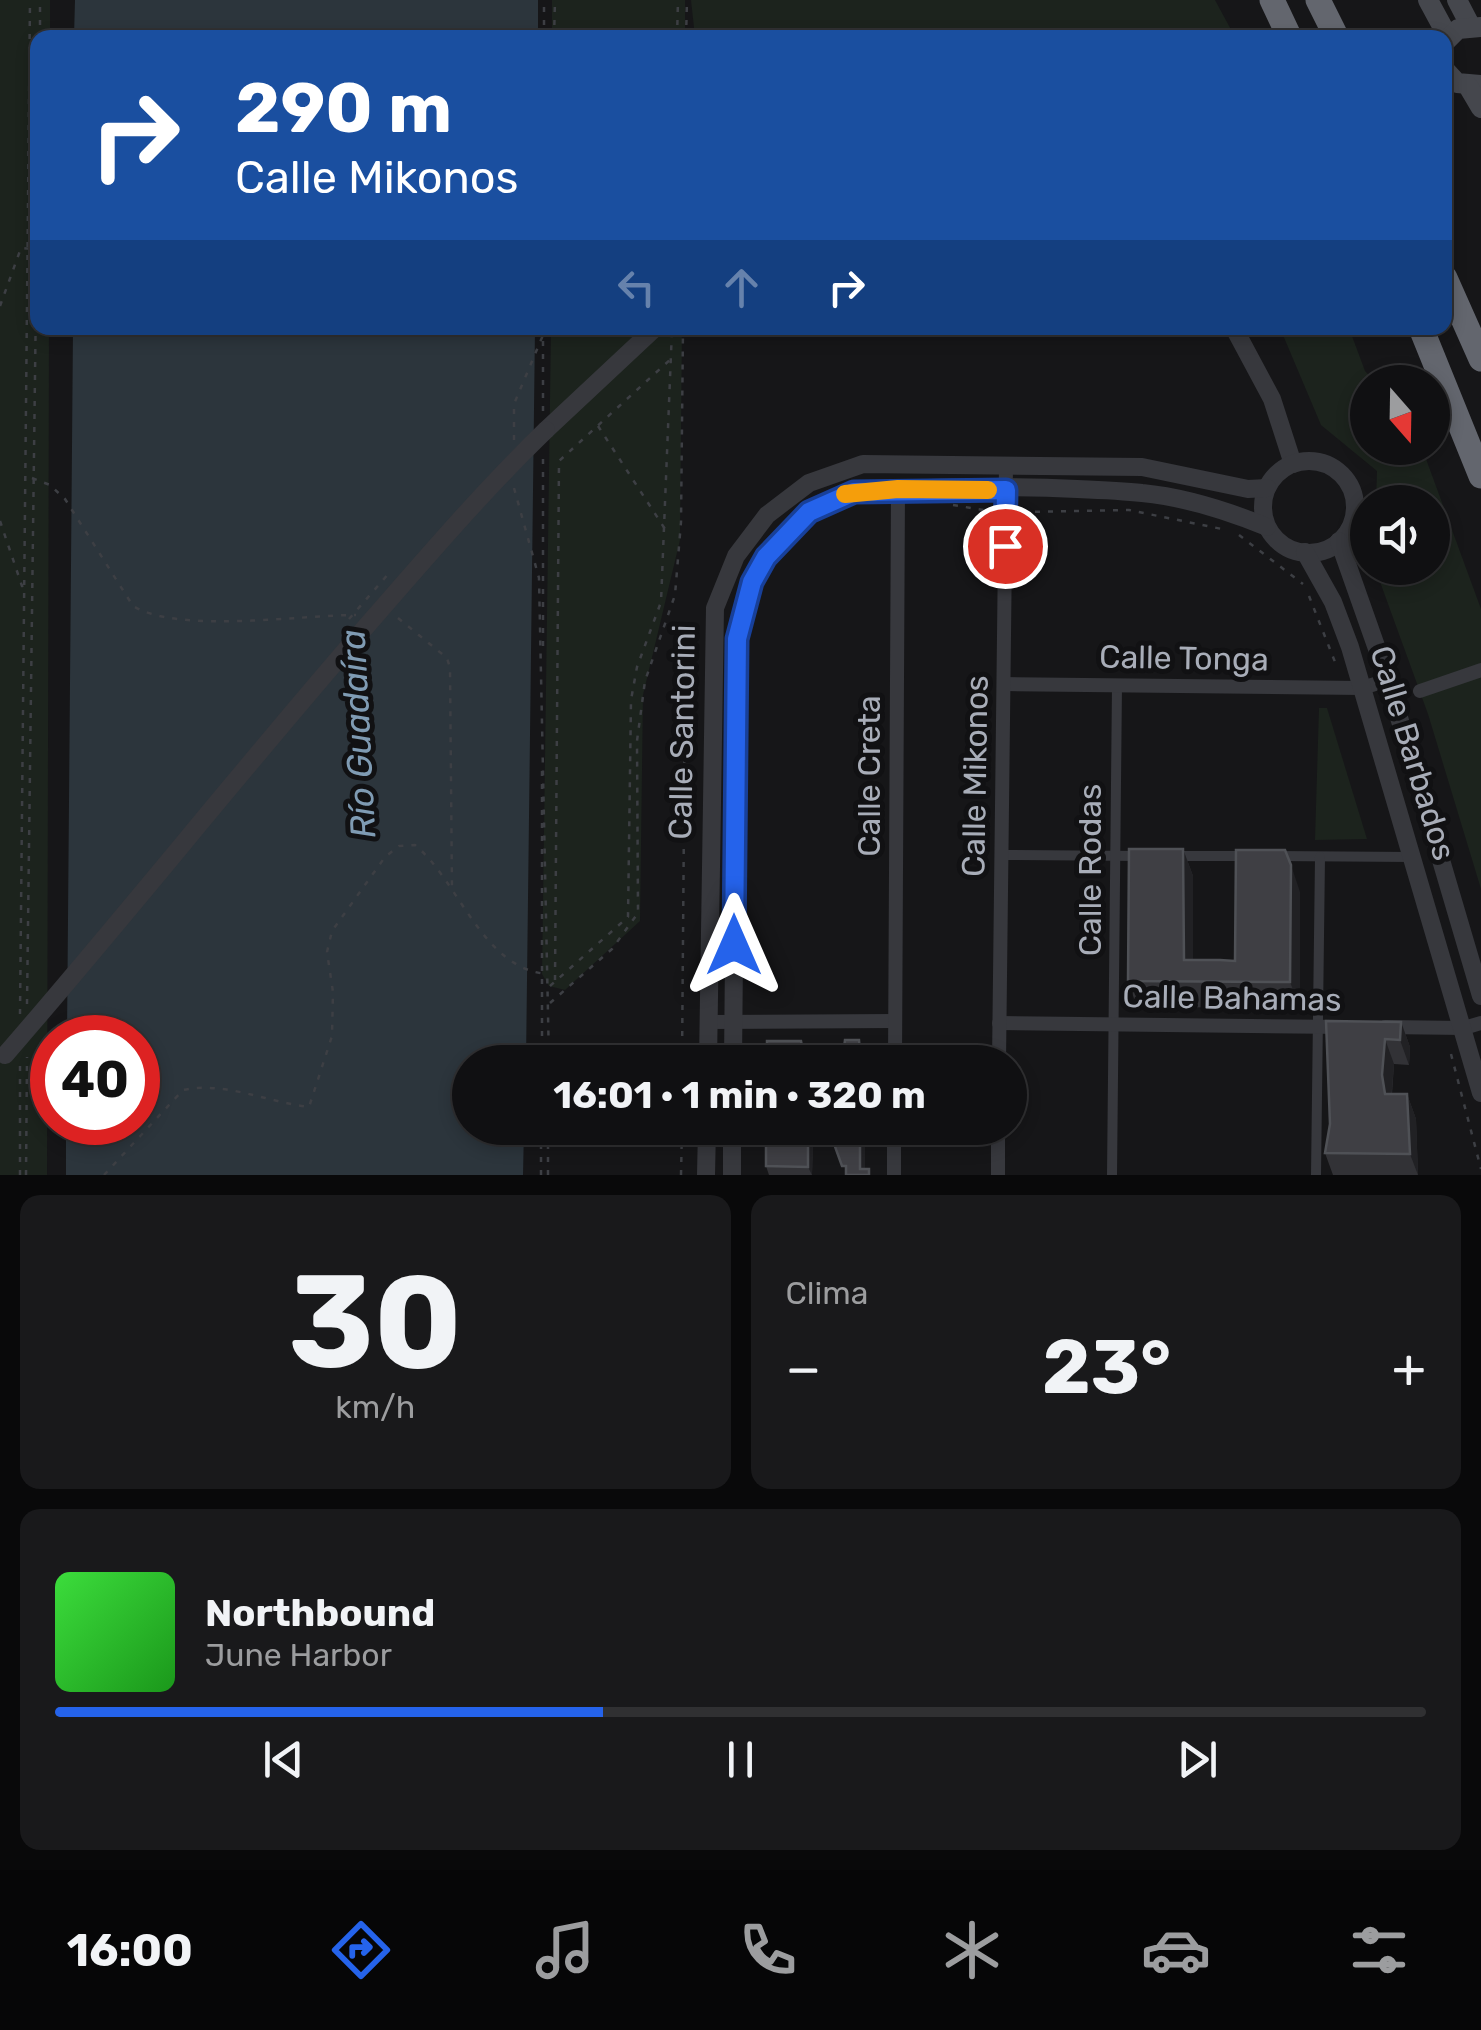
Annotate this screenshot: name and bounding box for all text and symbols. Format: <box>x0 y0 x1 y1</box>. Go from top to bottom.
text: 290 m <box>235 67 452 150</box>
icon: right <box>70 70 200 200</box>
text: Calle Mikonos <box>235 151 519 204</box>
icon: left <box>609 260 664 315</box>
icon: ahead <box>714 260 769 315</box>
icon: right <box>819 260 874 315</box>
north arrow <box>1350 365 1450 465</box>
map controls <box>1350 365 1450 585</box>
button: sound <box>1350 485 1450 585</box>
pin <box>963 504 1048 589</box>
icon: arrive <box>978 519 1033 574</box>
street label: Calle Santorini <box>661 624 703 840</box>
water label: Río Guadaíra <box>332 628 384 840</box>
street label: Calle Tonga <box>1099 638 1269 678</box>
street label: Calle Barbados <box>1362 641 1464 865</box>
street label: Calle Mikonos <box>954 675 996 877</box>
street label: Calle Creta <box>850 695 888 857</box>
street label: Calle Rodas <box>1071 784 1109 956</box>
position arrow <box>682 893 786 997</box>
street label: Calle Bahamas <box>1122 977 1342 1019</box>
speed limit sign: 40 <box>30 1015 160 1145</box>
text: 16:01 · 1 min · 320 m <box>553 1072 926 1118</box>
text: 30 <box>288 1245 462 1400</box>
text: Clima <box>786 1274 868 1312</box>
text: 23° <box>1042 1323 1171 1412</box>
text: − <box>786 1336 821 1401</box>
text: + <box>1392 1336 1426 1401</box>
text: km/h <box>335 1388 415 1426</box>
text: Northbound <box>205 1590 435 1636</box>
text: June Harbor <box>205 1636 392 1674</box>
icon: previous <box>256 1732 311 1787</box>
icon: pause <box>713 1732 768 1787</box>
icon: next <box>1170 1732 1225 1787</box>
icon: directions <box>326 1915 396 1985</box>
icon: music <box>530 1915 600 1985</box>
icon: phone <box>733 1915 803 1985</box>
icon: climate <box>937 1915 1007 1985</box>
icon: car <box>1141 1915 1211 1985</box>
icon: filters <box>1344 1915 1414 1985</box>
text: 16:00 <box>67 1924 193 1977</box>

